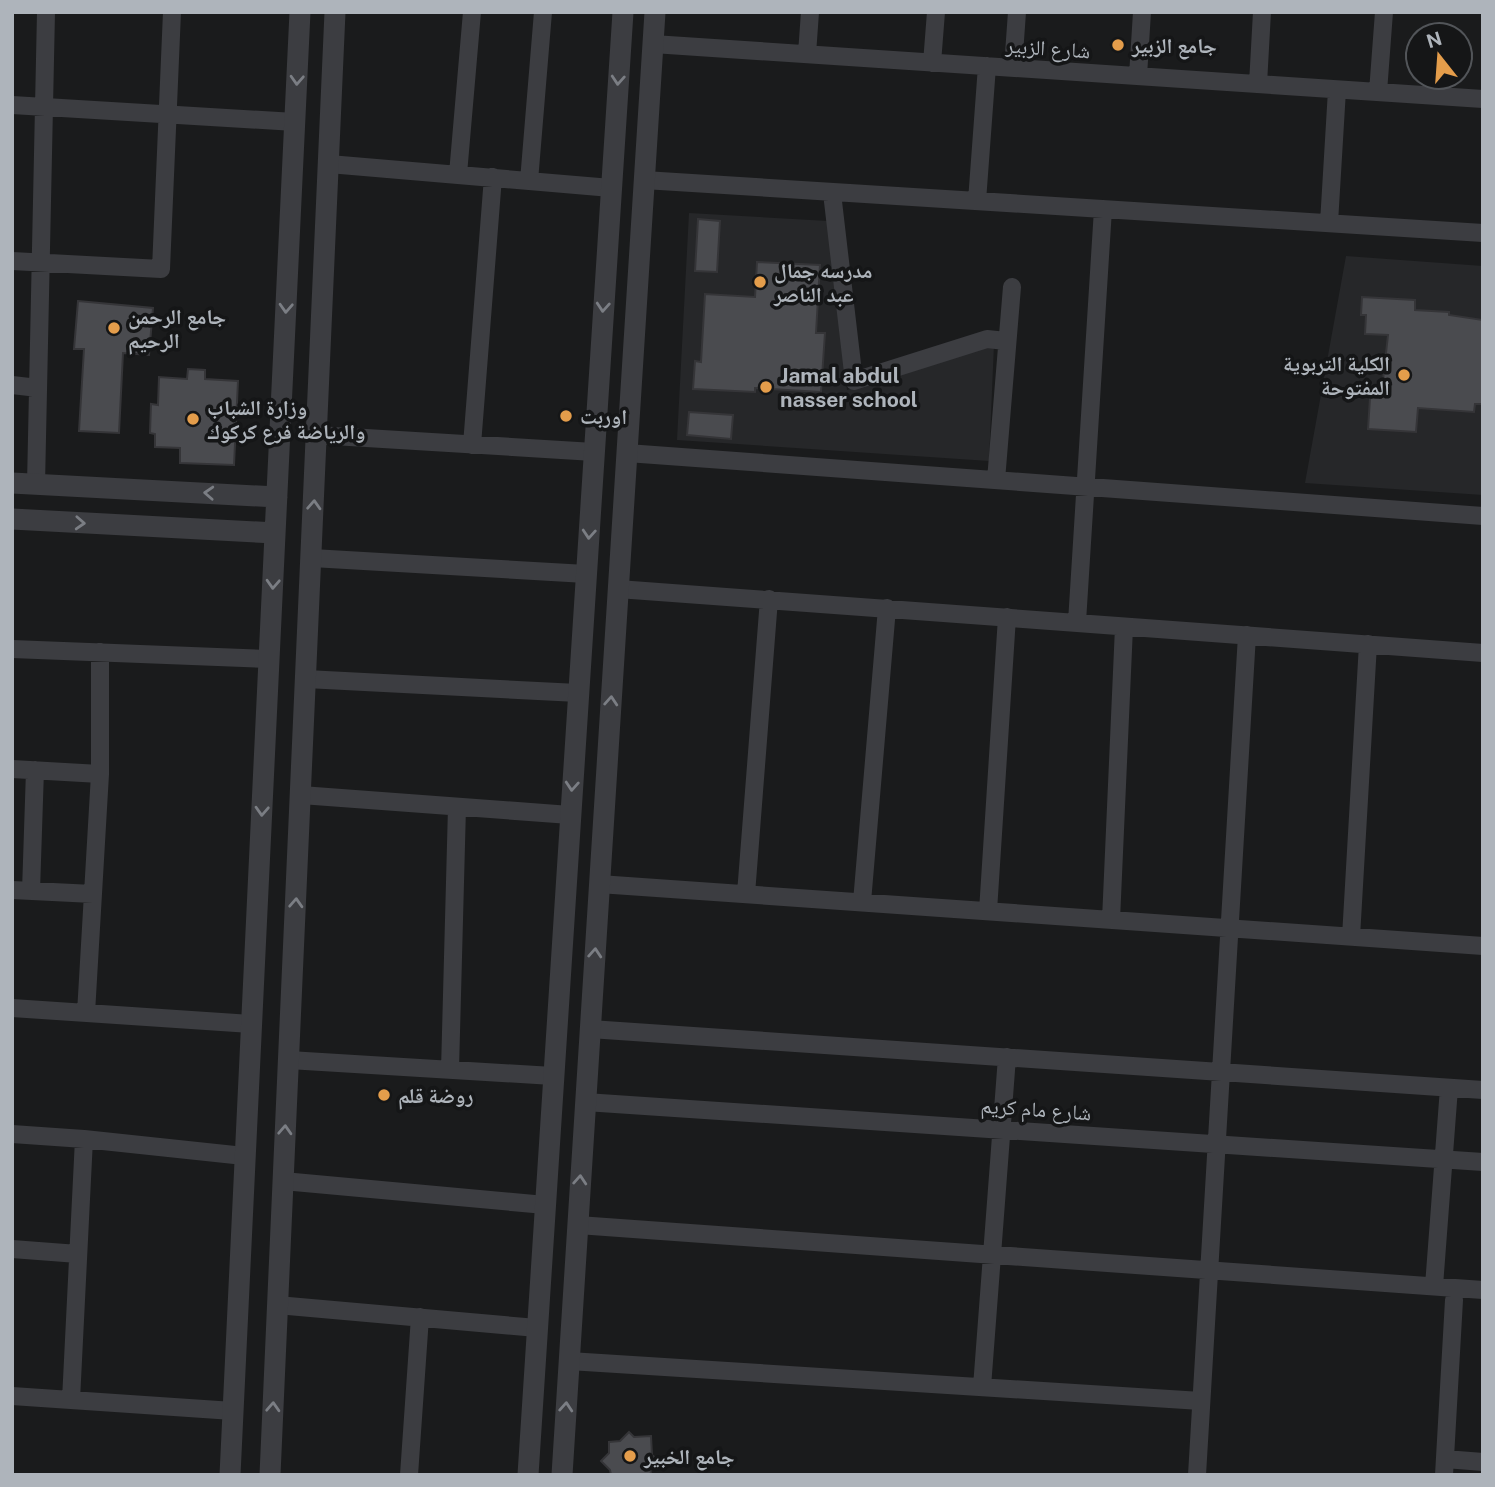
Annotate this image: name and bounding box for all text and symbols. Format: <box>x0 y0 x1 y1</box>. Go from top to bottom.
north arrow <box>1404 21 1474 91</box>
text: N <box>1424 27 1444 52</box>
street label: شارع الزبير <box>1004 33 1091 64</box>
place label: جامع الزبير <box>1131 33 1217 60</box>
marker: جامع الزبير <box>1110 37 1126 53</box>
one-way arrow <box>290 75 305 86</box>
one-way arrow <box>611 75 626 86</box>
place label: مدرسه جمال عبد الناصر <box>773 258 872 307</box>
marker: مدرسه جمال عبد الناصر <box>752 274 768 290</box>
one-way arrow <box>279 302 294 313</box>
one-way arrow <box>596 302 611 313</box>
place label: جامع الرحمن الرحيم <box>128 304 226 355</box>
marker: جامع الرحمن الرحيم <box>106 320 122 336</box>
place label: الكلية التربوية المفتوحة <box>1283 351 1390 400</box>
place label: Jamal abdul nasser school <box>780 363 918 412</box>
marker: الكلية التربوية المفتوحة <box>1396 367 1412 383</box>
marker: Jamal abdul nasser school <box>758 379 774 395</box>
place label: وزارة الشباب والرياضة فرع كركوك <box>207 395 366 445</box>
place label: اوربت <box>580 404 627 429</box>
marker: اوربت <box>558 408 574 424</box>
marker: وزارة الشباب والرياضة فرع كركوك <box>185 411 201 427</box>
one-way arrow <box>203 486 214 501</box>
one-way arrow <box>306 499 321 510</box>
one-way arrow <box>75 515 86 530</box>
one-way arrow <box>581 529 596 540</box>
one-way arrow <box>265 579 280 590</box>
one-way arrow <box>603 695 618 706</box>
one-way arrow <box>565 781 580 792</box>
one-way arrow <box>254 806 269 817</box>
one-way arrow <box>288 897 303 908</box>
one-way arrow <box>587 947 602 958</box>
place label: روضة قلم <box>398 1083 473 1110</box>
marker: روضة قلم <box>376 1087 392 1103</box>
street label: شارع مام كريم <box>980 1093 1092 1127</box>
one-way arrow <box>278 1125 293 1136</box>
one-way arrow <box>573 1174 588 1185</box>
one-way arrow <box>265 1401 280 1412</box>
one-way arrow <box>558 1401 573 1412</box>
place label: جامع الخبير <box>643 1444 735 1471</box>
marker: جامع الخبير <box>622 1448 638 1464</box>

